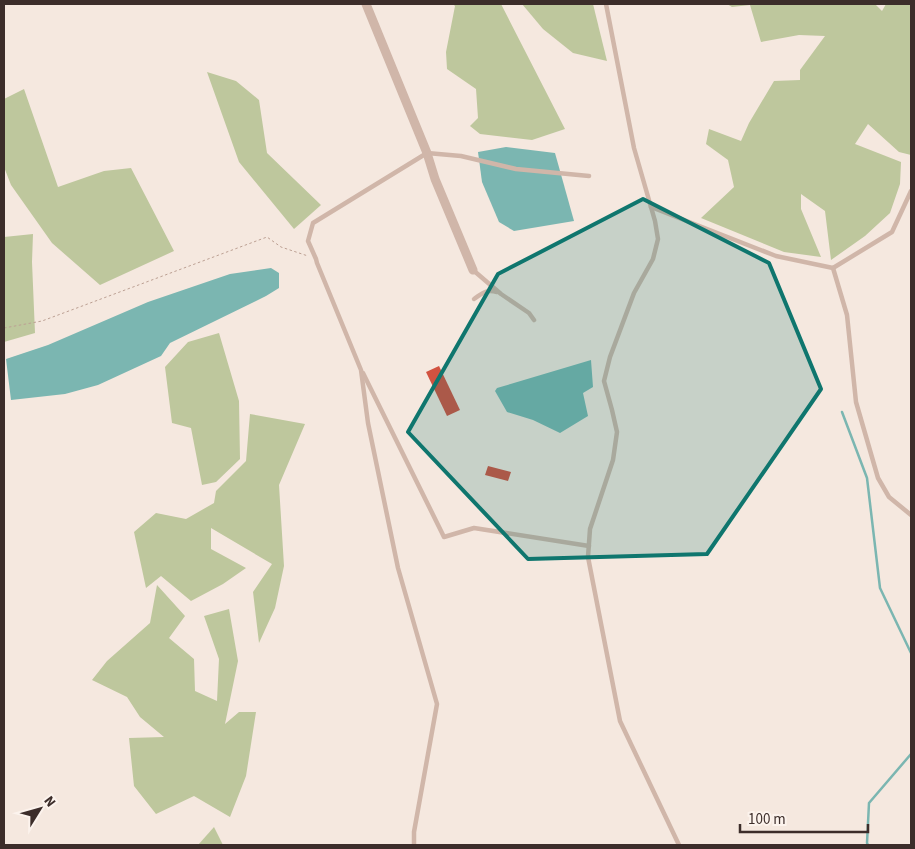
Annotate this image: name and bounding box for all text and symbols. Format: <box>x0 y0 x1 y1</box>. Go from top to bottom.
north arrow <box>15 784 65 834</box>
text: N <box>39 792 60 812</box>
scale bar <box>740 802 868 834</box>
text: 100 m <box>748 809 786 830</box>

